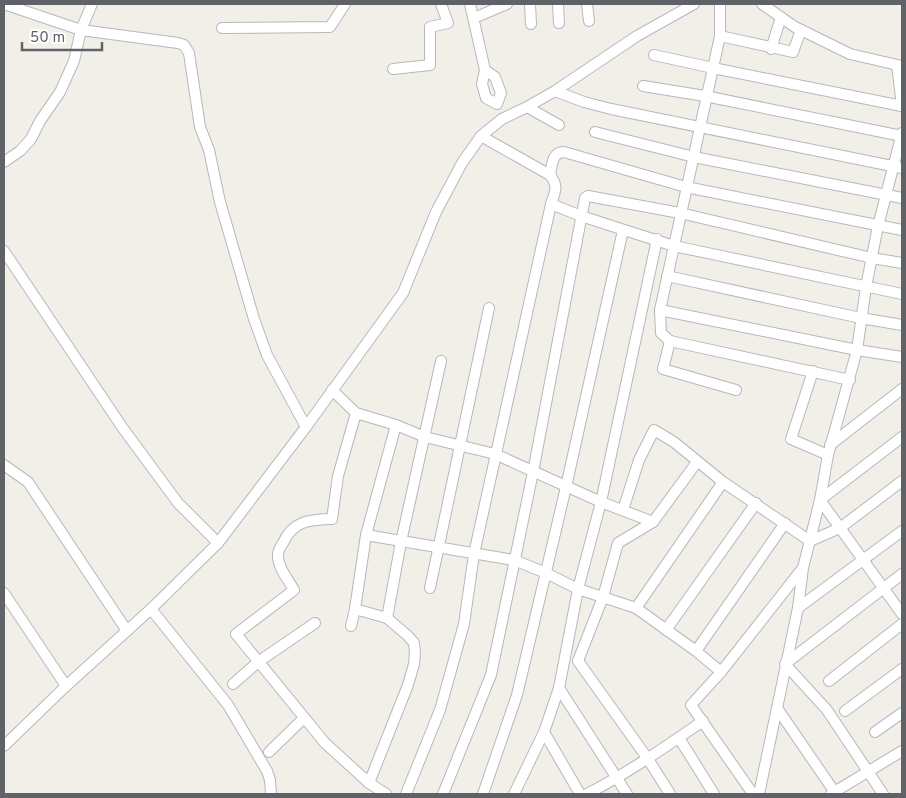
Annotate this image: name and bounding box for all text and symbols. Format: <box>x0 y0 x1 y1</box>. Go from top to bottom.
scale bar <box>22 20 102 52</box>
text: 50 m <box>30 29 65 48</box>

